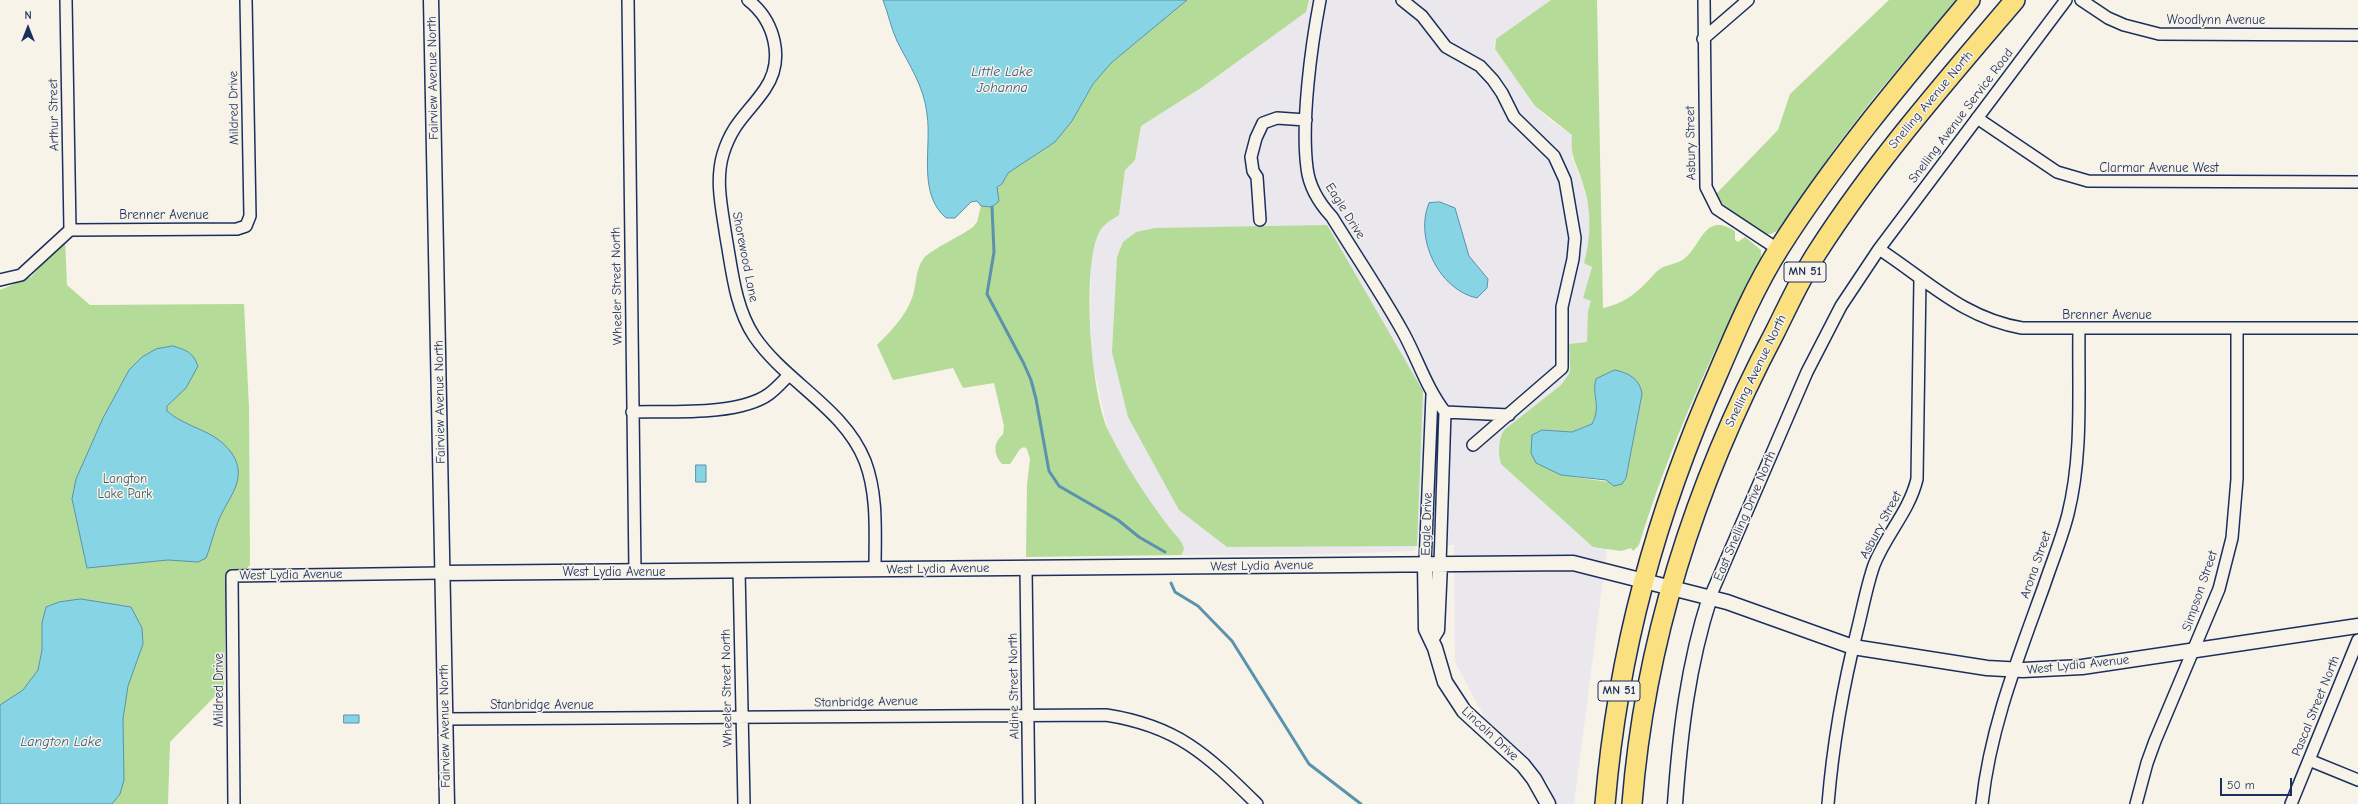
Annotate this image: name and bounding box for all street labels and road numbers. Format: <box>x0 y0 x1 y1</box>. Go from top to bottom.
street label: Woodlynn Avenue <box>2167 12 2265 28</box>
street label: Fairview Avenue North <box>424 16 442 140</box>
street label: Snelling Avenue Service Road <box>1905 46 2017 186</box>
street label: Snelling Avenue North <box>1885 48 1977 152</box>
street label: Mildred Drive <box>226 71 242 145</box>
street label: Arthur Street <box>46 79 62 151</box>
street label: Asbury Street <box>1683 106 1699 180</box>
street label: Clarmar Avenue West <box>2099 160 2219 176</box>
street label: Eagle Drive <box>1322 180 1368 242</box>
street label: Brenner Avenue <box>119 207 209 223</box>
street label: Shorewood Lane <box>729 211 761 303</box>
street label: Wheeler Street North <box>608 227 626 345</box>
road number: MN 51 <box>1784 262 1826 282</box>
street label: Brenner Avenue <box>2062 307 2152 323</box>
street label: Snelling Avenue North <box>1722 312 1790 430</box>
street label: Fairview Avenue North <box>431 340 449 464</box>
street label: East Snelling Drive North <box>1711 449 1779 583</box>
street label: Asbury Street <box>1857 488 1905 562</box>
street label: Eagle Drive <box>1418 492 1436 556</box>
street label: Arona Street <box>2017 529 2055 601</box>
street label: Simpson Street <box>2179 549 2221 633</box>
street label: West Lydia Avenue <box>1210 557 1314 575</box>
street label: West Lydia Avenue <box>886 560 990 578</box>
street label: West Lydia Avenue <box>563 564 665 580</box>
street label: West Lydia Avenue <box>239 566 343 584</box>
street label: Wheeler Street North <box>718 629 736 747</box>
street label: Aldine Street North <box>1005 633 1023 739</box>
street label: West Lydia Avenue <box>2026 652 2130 678</box>
street label: Mildred Drive <box>211 653 227 727</box>
street label: Pascal Street North <box>2289 653 2343 759</box>
street label: Fairview Avenue North <box>436 664 454 788</box>
road number: MN 51 <box>1598 681 1640 701</box>
street label: Stanbridge Avenue <box>814 693 918 711</box>
street label: Stanbridge Avenue <box>490 697 594 713</box>
street label: Lincoln Drive <box>1458 704 1522 764</box>

